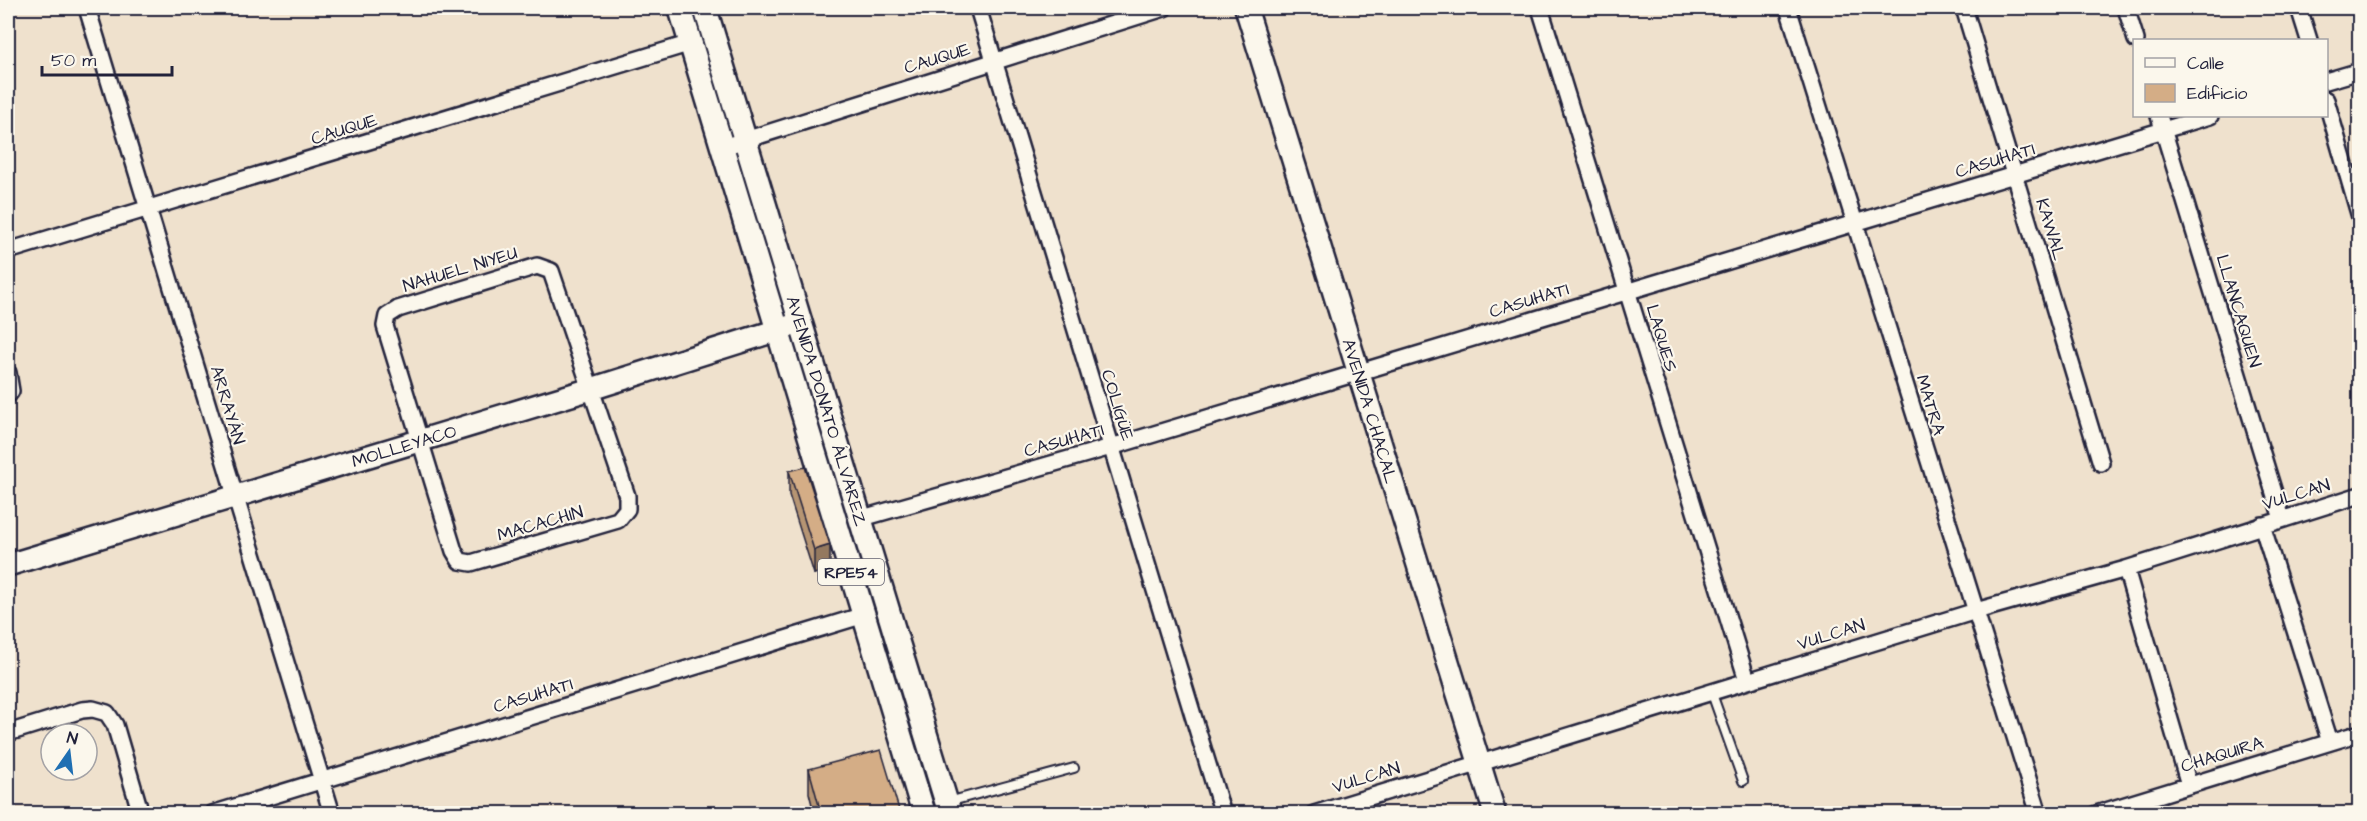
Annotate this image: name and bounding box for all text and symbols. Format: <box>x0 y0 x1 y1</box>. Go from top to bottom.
street label: CAUQUE <box>901 36 974 80</box>
scale bar <box>42 39 172 77</box>
legend <box>2133 39 2328 117</box>
text: 50 m <box>51 48 96 73</box>
text: Calle <box>2187 51 2225 76</box>
text: Edificio <box>2187 81 2247 106</box>
street label: CAUQUE <box>308 107 381 151</box>
street label: CASUHATI <box>1952 136 2038 184</box>
street label: KAWAL <box>2029 195 2072 264</box>
street label: NAHUEL NIYEU <box>400 240 520 299</box>
street label: LLANCAQUEN <box>2209 252 2268 371</box>
street label: CASUHATI <box>1486 276 1572 324</box>
street label: AVENIDA DONATO ÁLVAREZ <box>780 293 873 529</box>
street label: LAQUES <box>1639 301 1684 375</box>
street label: AVENIDA CHACAL <box>1336 336 1404 487</box>
street label: ARRAYÁN <box>204 363 251 448</box>
street label: COLIGÜE <box>1095 366 1140 444</box>
street label: MATRA <box>1910 372 1952 439</box>
street label: CASUHATI <box>1021 417 1107 464</box>
street label: MOLLEYACO <box>349 419 460 474</box>
street label: VULCAN <box>2259 472 2333 517</box>
street label: MACACHIN <box>494 499 586 548</box>
road number: RPE54 <box>818 559 884 585</box>
street label: VULCAN <box>1794 612 1868 657</box>
street label: CASUHATI <box>490 671 576 719</box>
north arrow <box>39 722 99 782</box>
text: N <box>65 727 80 750</box>
street label: CHAQUIRA <box>2178 730 2267 779</box>
street label: VULCAN <box>1329 755 1403 800</box>

